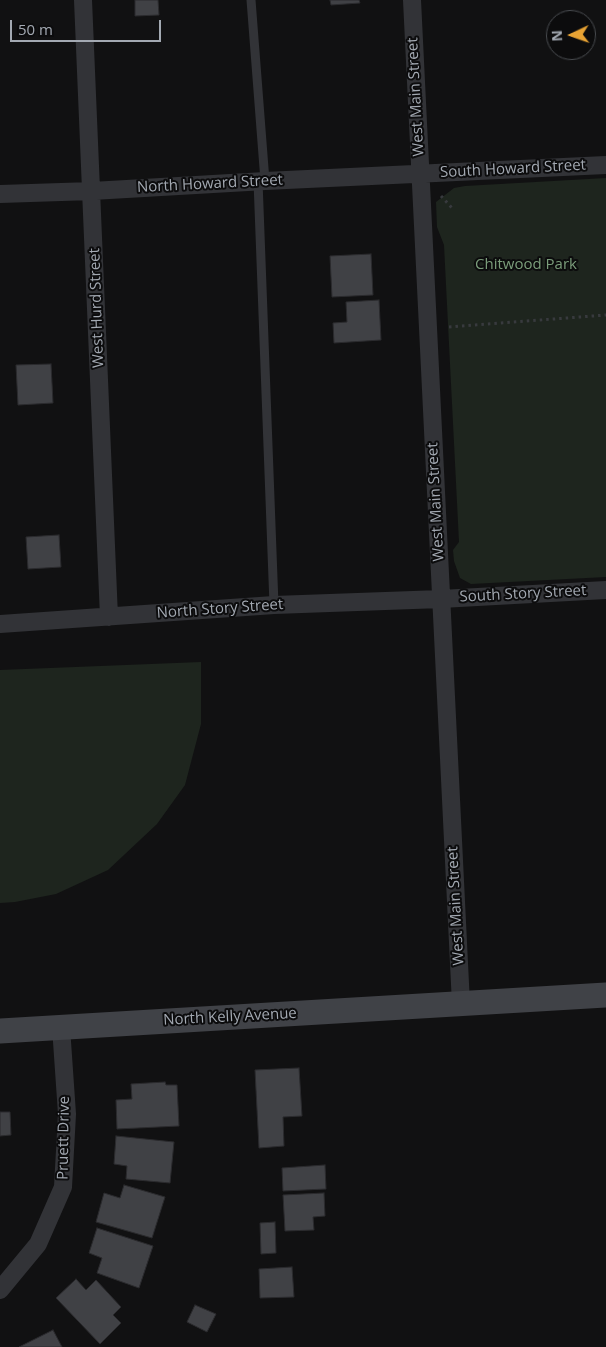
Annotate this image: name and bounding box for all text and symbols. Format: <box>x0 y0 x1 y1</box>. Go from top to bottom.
scale bar <box>12 10 164 42</box>
north arrow <box>546 10 596 60</box>
text: 50 m <box>18 19 53 39</box>
text: N <box>547 30 566 42</box>
street label: West Main Street <box>404 37 428 157</box>
street label: South Howard Street <box>440 156 586 182</box>
street label: North Howard Street <box>137 171 283 197</box>
street label: West Hurd Street <box>86 248 108 368</box>
park label: Chitwood Park <box>475 256 577 274</box>
street label: West Main Street <box>424 442 448 562</box>
street label: South Story Street <box>459 582 587 606</box>
street label: North Story Street <box>156 596 284 622</box>
street label: West Main Street <box>444 846 468 966</box>
street label: North Kelly Avenue <box>163 1005 297 1029</box>
street label: Pruett Drive <box>54 1096 74 1180</box>

